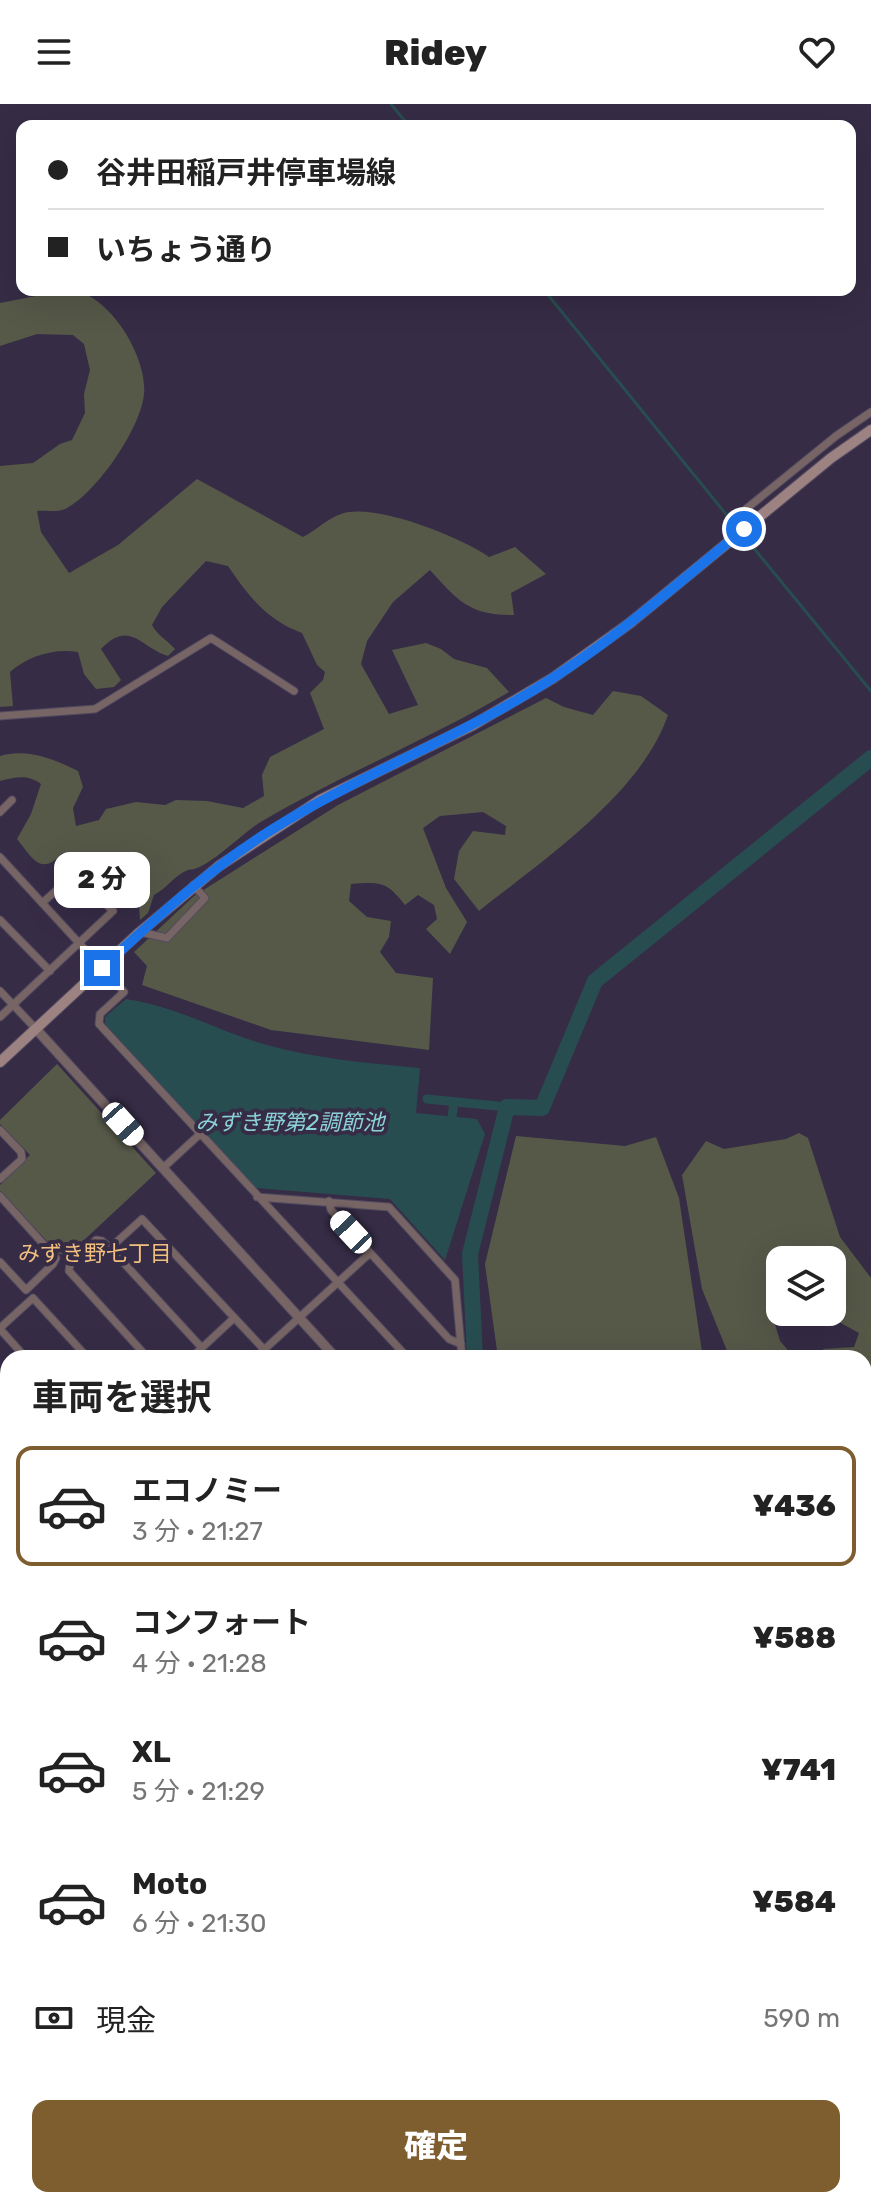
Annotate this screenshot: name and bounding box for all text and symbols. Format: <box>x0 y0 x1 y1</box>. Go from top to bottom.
icon: menu <box>32 30 76 74</box>
icon: heart <box>795 30 839 74</box>
text: Ridey <box>384 31 487 74</box>
text: 谷井田稲戸井停車場線 <box>96 155 396 191</box>
text: いちょう通り <box>96 232 276 268</box>
route start <box>726 511 762 547</box>
callout: 2 分 <box>54 852 150 908</box>
text: 2 分 <box>78 864 126 895</box>
route end <box>84 950 120 986</box>
car <box>98 1098 148 1150</box>
water label: みずき野第2調節池 <box>196 1109 386 1136</box>
car <box>326 1206 376 1258</box>
district label: みずき野七丁目 <box>18 1240 172 1267</box>
map controls <box>766 1246 846 1326</box>
button: layers <box>766 1246 846 1326</box>
text: 車両を選択 <box>32 1376 212 1419</box>
icon: car <box>36 1470 108 1542</box>
text: エコノミー <box>132 1473 282 1509</box>
text: ¥436 <box>753 1488 836 1524</box>
text: 3 分 · 21:27 <box>132 1516 263 1547</box>
icon: car <box>36 1602 108 1674</box>
text: コンフォート <box>132 1605 311 1641</box>
text: ¥588 <box>753 1620 836 1656</box>
text: 4 分 · 21:28 <box>132 1648 267 1679</box>
icon: car <box>36 1734 108 1806</box>
text: XL <box>132 1734 171 1770</box>
text: ¥741 <box>761 1752 836 1788</box>
text: 5 分 · 21:29 <box>132 1776 265 1807</box>
icon: car <box>36 1866 108 1938</box>
text: Moto <box>132 1866 207 1902</box>
text: ¥584 <box>752 1884 836 1920</box>
text: 6 分 · 21:30 <box>132 1908 267 1939</box>
icon: cash <box>32 1996 76 2040</box>
text: 現金 <box>96 2003 156 2039</box>
text: 590 m <box>763 2003 840 2034</box>
button: 確定 <box>32 2100 840 2192</box>

